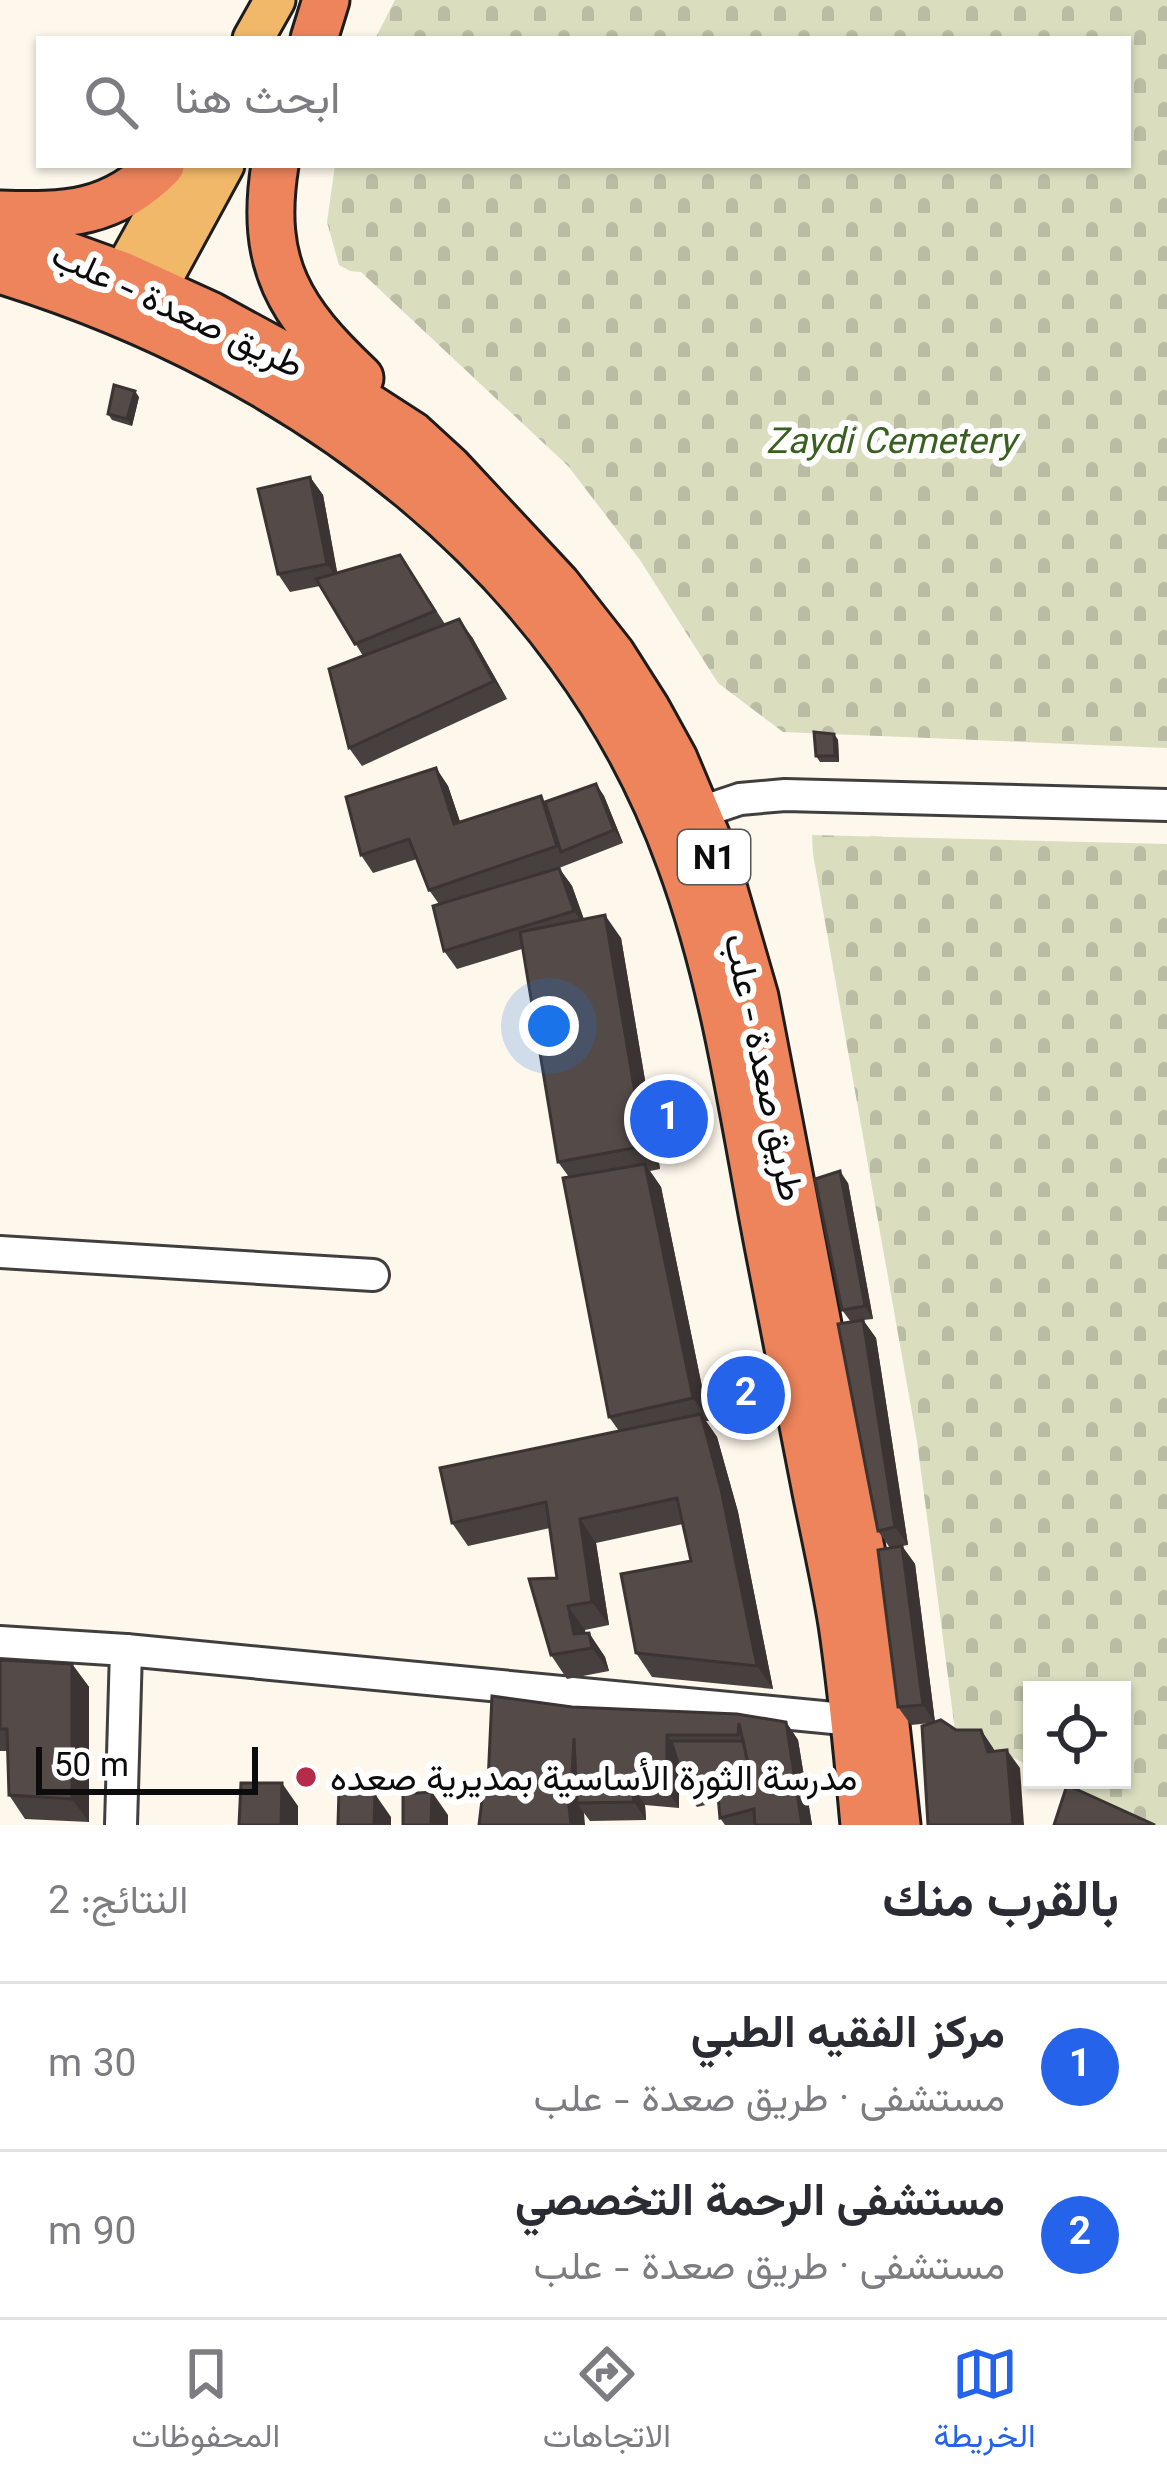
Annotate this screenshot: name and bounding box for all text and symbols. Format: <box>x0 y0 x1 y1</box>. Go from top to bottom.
search box <box>36 36 1131 168</box>
text: ابحث هنا <box>174 67 341 137</box>
icon: search <box>78 69 144 135</box>
street label: طريق صعدة - علب <box>41 230 312 396</box>
park label: Zaydi Cemetery <box>766 416 1021 472</box>
road number: N1 <box>678 830 750 884</box>
street label: طريق صعدة - علب <box>705 929 817 1207</box>
your location <box>519 996 579 1056</box>
pin: 1 <box>630 1074 708 1164</box>
pin: 2 <box>707 1350 785 1440</box>
map controls <box>1023 1681 1131 1789</box>
button: locate <box>1023 1681 1131 1789</box>
scale bar <box>36 1741 258 1794</box>
text: 50 m <box>54 1742 129 1794</box>
place label: مدرسة الثورة الأساسية بمديرية صعده <box>330 1753 857 1809</box>
marker: مدرسة الثورة الأساسية بمديرية صعده <box>293 1764 319 1790</box>
text: بالقرب منك <box>882 1864 1119 1943</box>
text: النتائج: 2 <box>48 1873 188 1934</box>
text: مركز الفقيه الطبي <box>691 2001 1005 2071</box>
text: 30 m <box>48 2036 137 2097</box>
text: 1 <box>1069 2036 1091 2097</box>
text: مستشفى · طريق صعدة - علب <box>533 2071 1005 2132</box>
text: مستشفى الرحمة التخصصي <box>515 2169 1005 2239</box>
text: 90 m <box>48 2204 137 2265</box>
text: 2 <box>1069 2204 1091 2265</box>
text: مستشفى · طريق صعدة - علب <box>533 2239 1005 2300</box>
tab: المحفوظات <box>131 2341 280 2465</box>
tab: الاتجاهات <box>543 2341 671 2465</box>
tab: الخريطة <box>934 2341 1036 2465</box>

